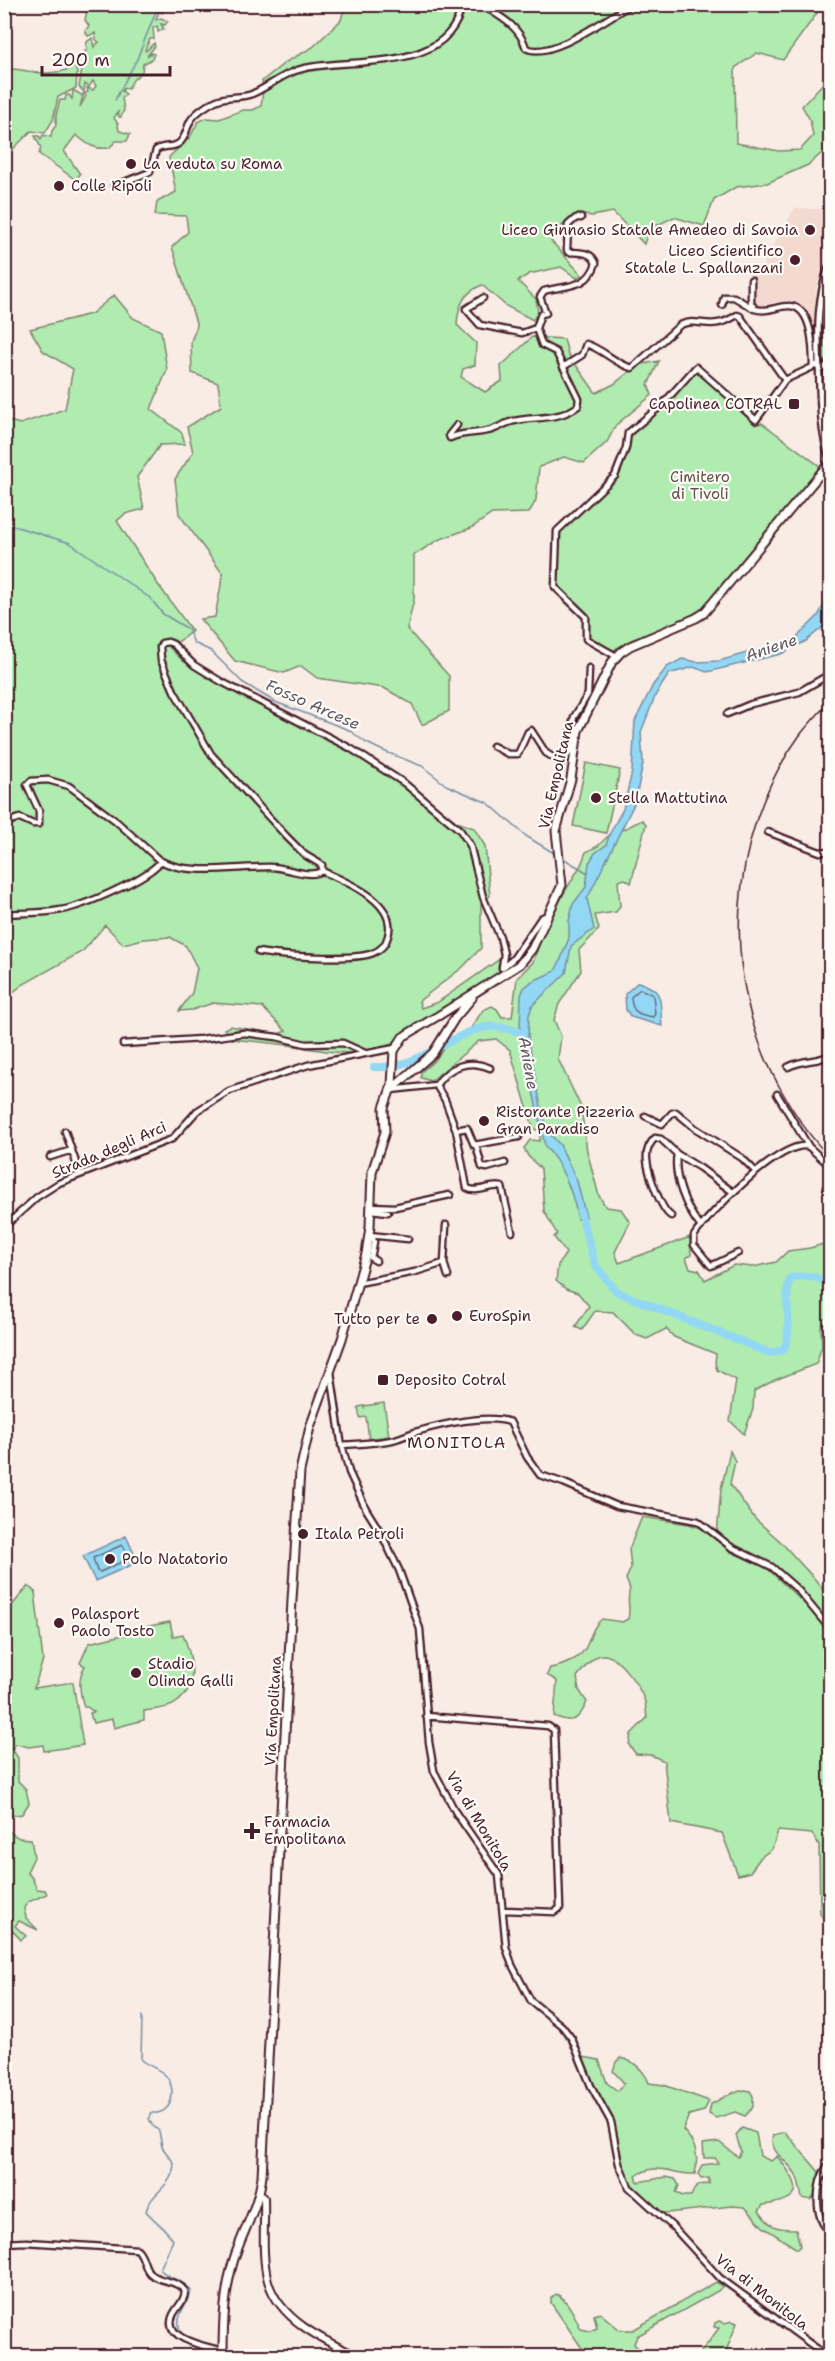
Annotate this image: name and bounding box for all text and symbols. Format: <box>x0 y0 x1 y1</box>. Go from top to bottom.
scale bar <box>42 39 170 77</box>
text: 200 m <box>51 48 110 72</box>
place label: La veduta su Roma <box>143 154 283 174</box>
marker: La veduta su Roma <box>124 157 138 171</box>
place label: Colle Ripoli <box>71 176 152 196</box>
marker: Colle Ripoli <box>52 179 66 193</box>
place label: Liceo Ginnasio Statale Amedeo di Savoia <box>501 220 799 240</box>
marker: Liceo Ginnasio Statale Amedeo di Savoia <box>803 223 817 237</box>
place label: Liceo Scientifico Statale L. Spallanzani <box>625 241 783 278</box>
marker: Liceo Scientifico Statale L. Spallanzani <box>788 253 802 267</box>
place label: Capolinea COTRAL <box>649 394 782 414</box>
marker: Capolinea COTRAL <box>787 397 801 411</box>
park label: Cimitero di Tivoli <box>670 467 730 504</box>
water label: Aniene <box>742 629 800 666</box>
water label: Fosso Arcese <box>262 674 363 735</box>
street label: Via Empolitana <box>534 718 578 831</box>
place label: Stella Mattutina <box>608 788 728 808</box>
marker: Stella Mattutina <box>589 791 603 805</box>
water label: Aniene <box>514 1035 543 1091</box>
place label: Ristorante Pizzeria Gran Paradiso <box>496 1102 635 1139</box>
marker: Ristorante Pizzeria Gran Paradiso <box>477 1114 491 1128</box>
street label: Strada degli Arci <box>49 1117 169 1183</box>
place label: EuroSpin <box>469 1306 531 1326</box>
place label: Tutto per te <box>334 1309 420 1329</box>
marker: EuroSpin <box>450 1309 464 1323</box>
marker: Tutto per te <box>425 1312 439 1326</box>
place label: Deposito Cotral <box>395 1370 506 1390</box>
marker: Deposito Cotral <box>376 1373 390 1387</box>
district label: MONITOLA <box>407 1432 507 1453</box>
place label: Itala Petroli <box>315 1524 404 1544</box>
marker: Itala Petroli <box>296 1527 310 1541</box>
place label: Polo Natatorio <box>122 1549 228 1569</box>
marker: Polo Natatorio <box>103 1552 117 1566</box>
place label: Palasport Paolo Tosto <box>71 1604 154 1641</box>
marker: Palasport Paolo Tosto <box>52 1616 66 1630</box>
place label: Stadio Olindo Galli <box>148 1654 234 1691</box>
street label: Via Empolitana <box>260 1655 286 1767</box>
marker: Stadio Olindo Galli <box>129 1666 143 1680</box>
street label: Via di Monitola <box>441 1768 517 1875</box>
place label: Farmacia Empolitana <box>264 1812 347 1849</box>
marker: Farmacia Empolitana <box>245 1824 259 1838</box>
street label: Via di Monitola <box>711 2249 813 2335</box>

